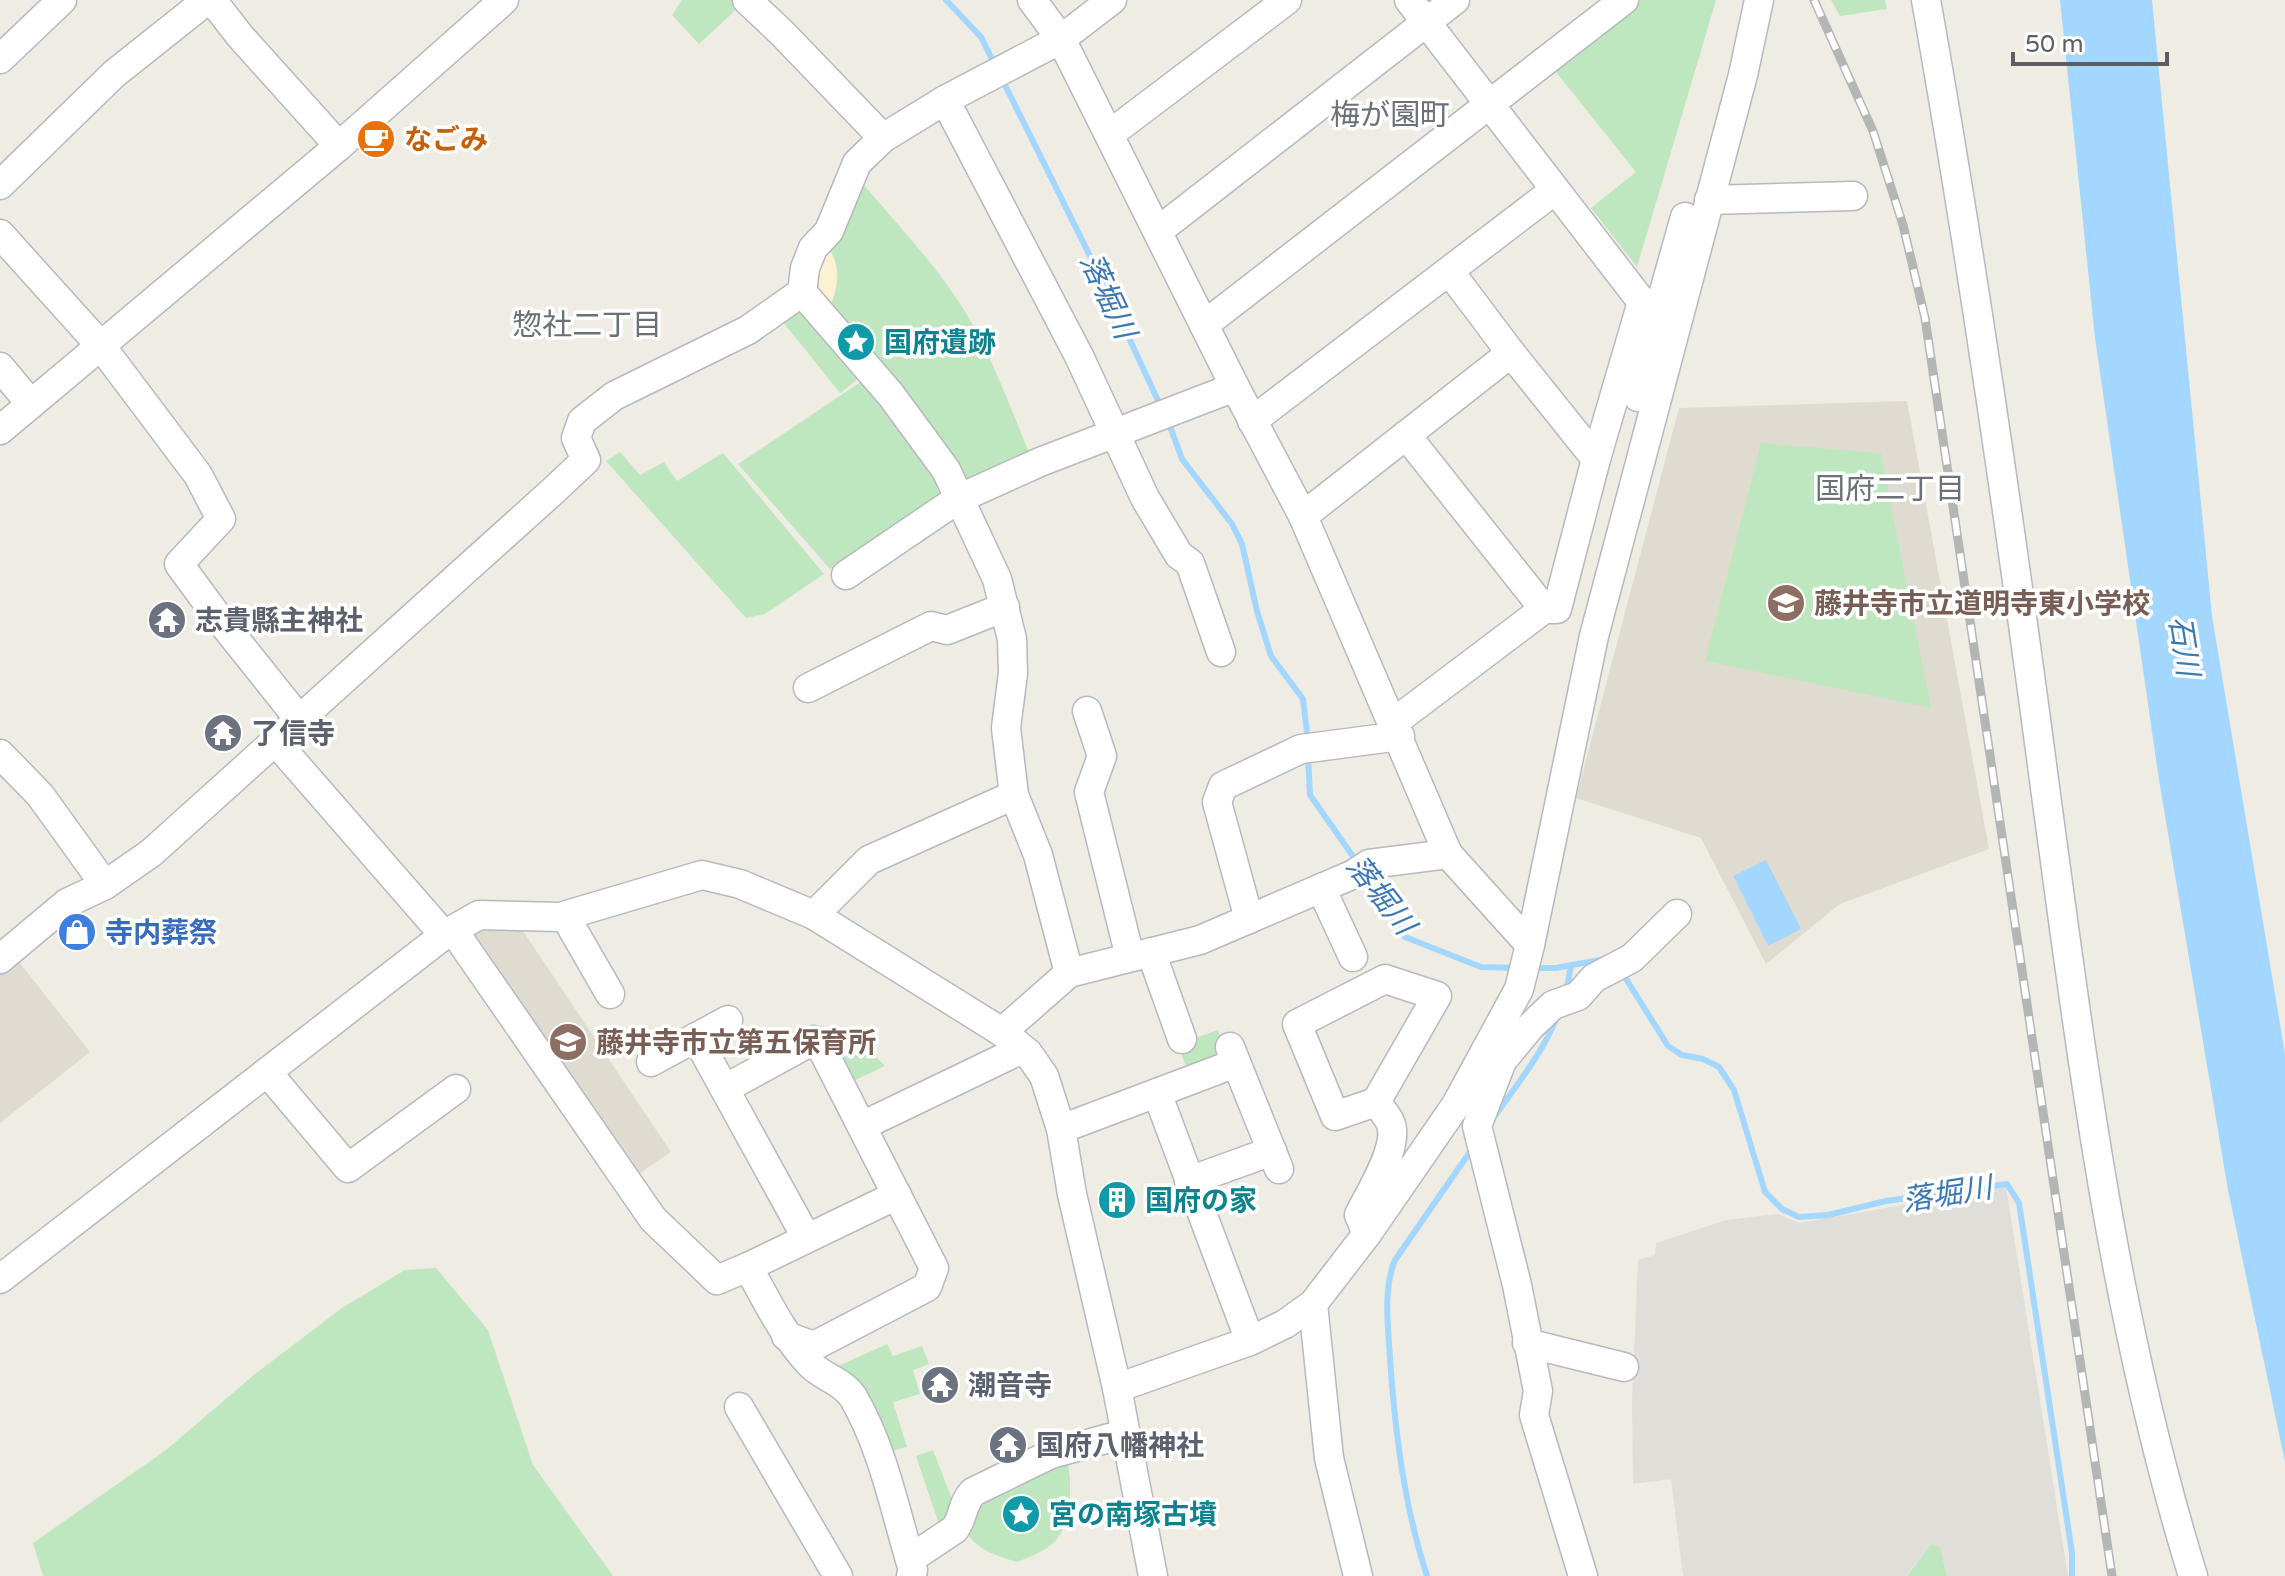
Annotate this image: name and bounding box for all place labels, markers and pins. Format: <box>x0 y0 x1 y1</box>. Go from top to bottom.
cafe icon: なごみ <box>355 118 397 160</box>
place label: なごみ <box>404 123 488 157</box>
place icon: 国府遺跡 <box>835 321 877 363</box>
place label: 国府遺跡 <box>884 326 996 360</box>
school or university icon: 藤井寺市立道明寺東小学校 <box>1765 582 1807 624</box>
place label: 藤井寺市立道明寺東小学校 <box>1814 587 2150 621</box>
temple icon: 志貴縣主神社 <box>146 599 188 641</box>
place label: 志貴縣主神社 <box>195 604 363 638</box>
temple icon: 了信寺 <box>202 712 244 754</box>
place label: 了信寺 <box>251 717 335 751</box>
shop icon: 寺内葬祭 <box>56 911 98 953</box>
place label: 寺内葬祭 <box>105 916 217 950</box>
school or university icon: 藤井寺市立第五保育所 <box>547 1021 589 1063</box>
place label: 藤井寺市立第五保育所 <box>596 1026 876 1060</box>
building icon: 国府の家 <box>1096 1179 1138 1221</box>
place label: 国府の家 <box>1145 1184 1257 1218</box>
temple icon: 潮音寺 <box>919 1364 961 1406</box>
place label: 潮音寺 <box>968 1369 1052 1403</box>
temple icon: 国府八幡神社 <box>987 1424 1029 1466</box>
place label: 国府八幡神社 <box>1036 1429 1204 1463</box>
place icon: 宮の南塚古墳 <box>1000 1493 1042 1535</box>
place label: 宮の南塚古墳 <box>1049 1498 1217 1532</box>

